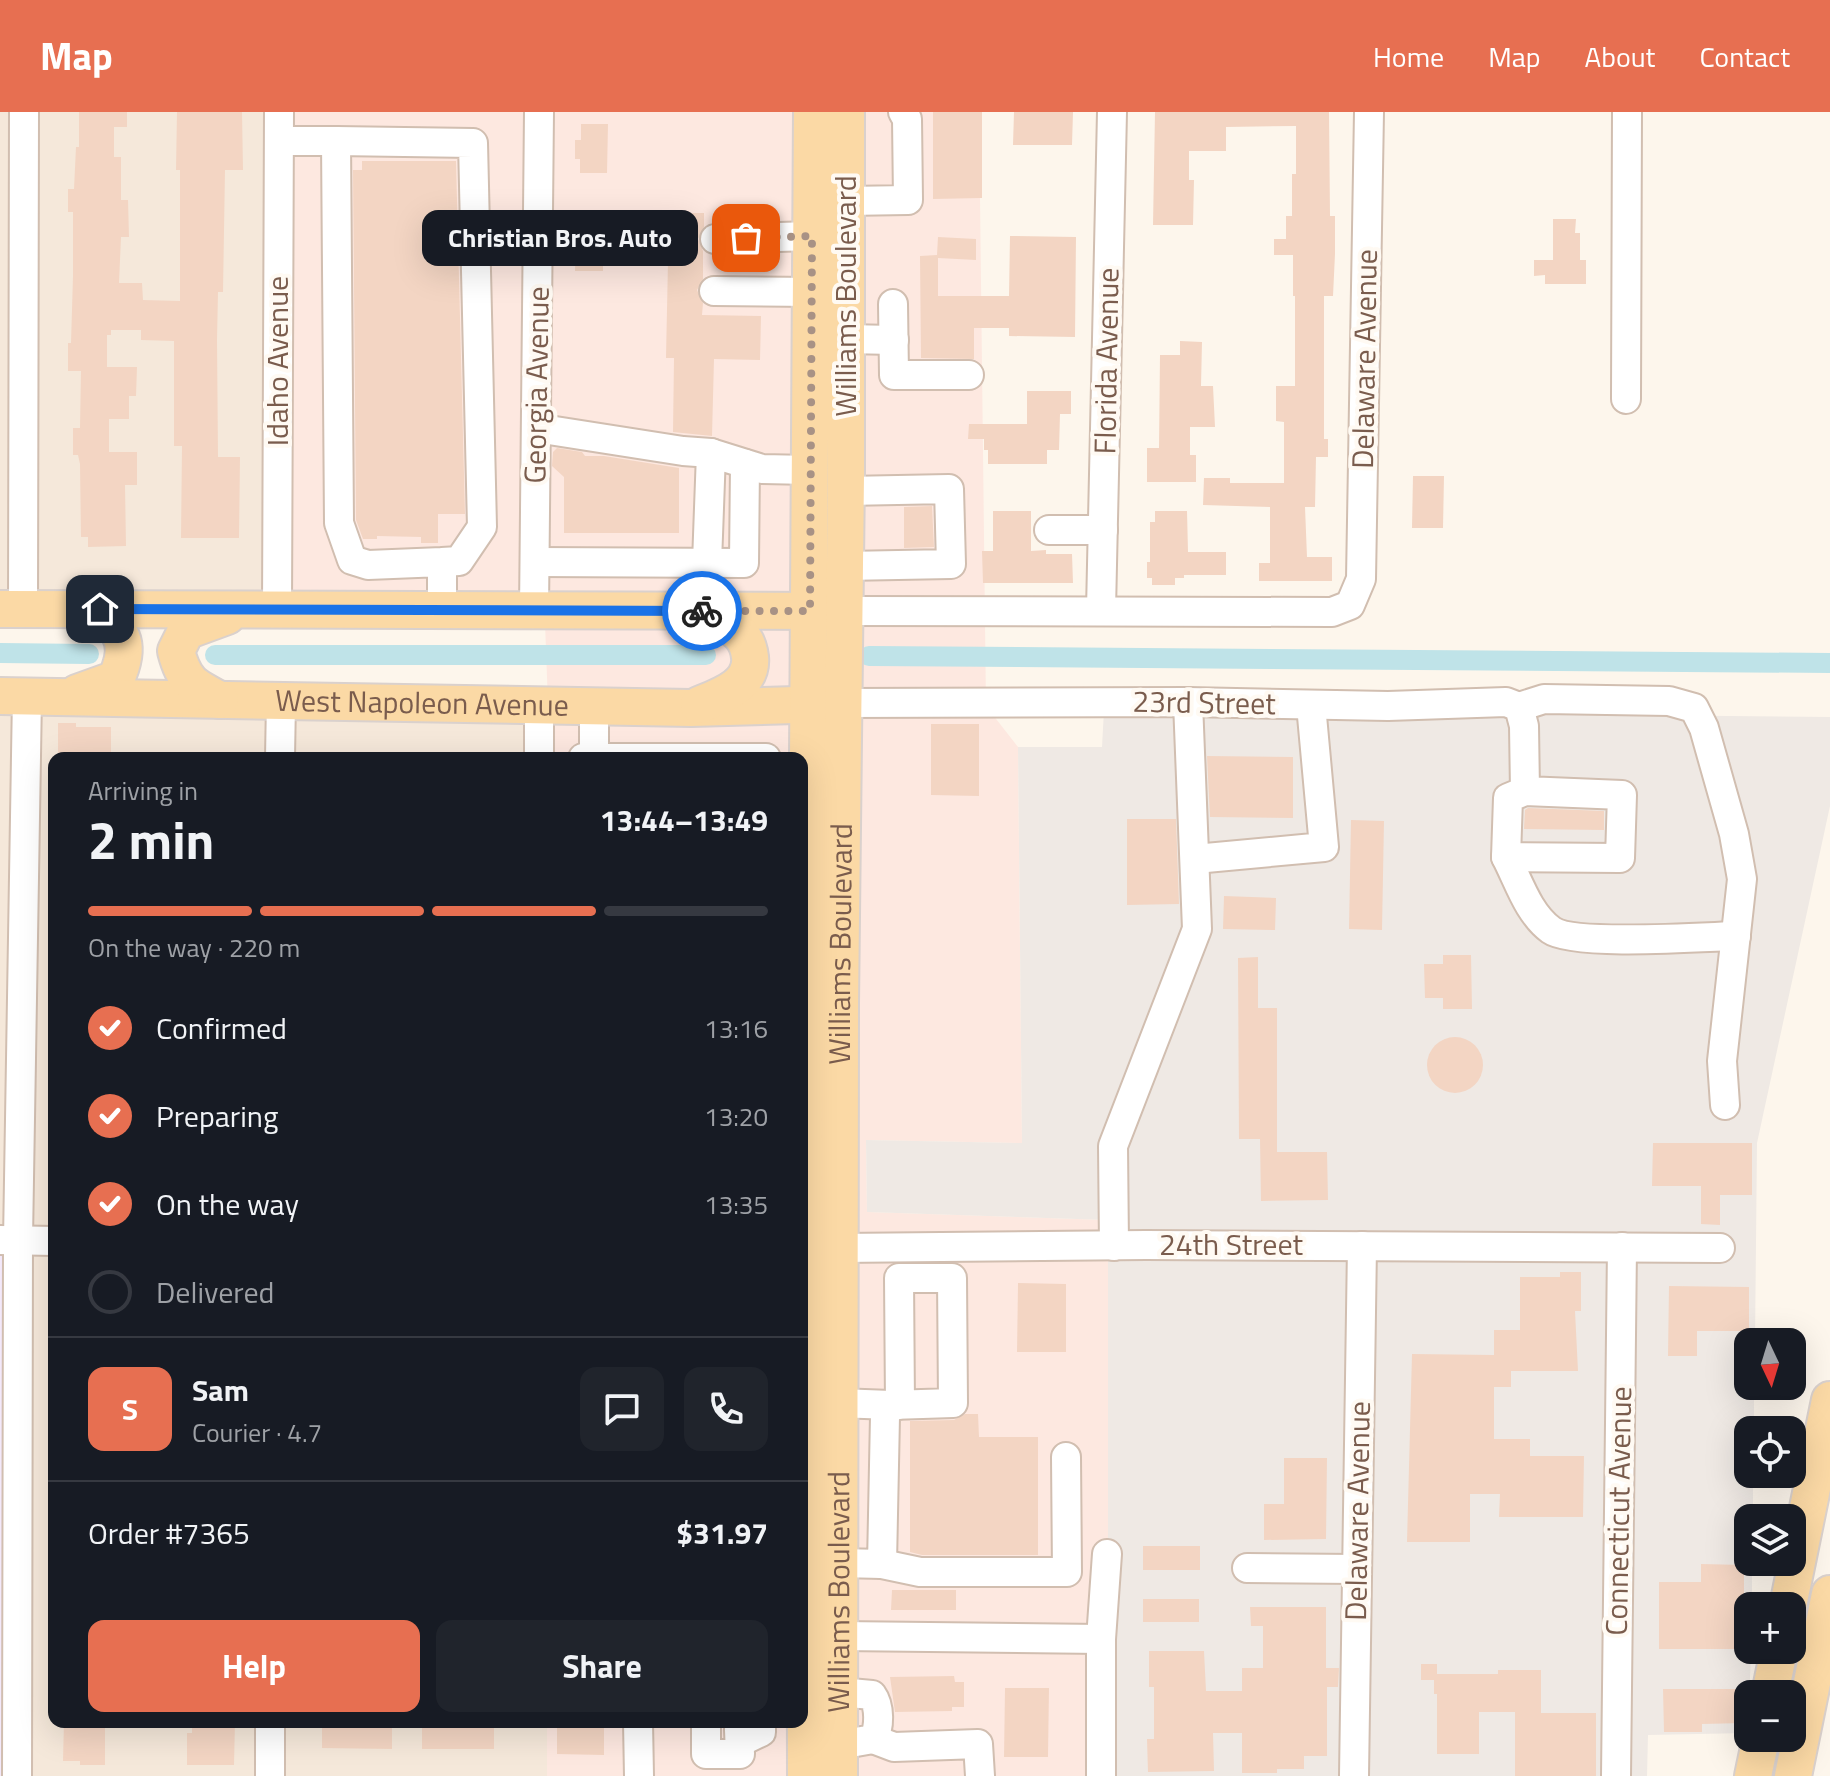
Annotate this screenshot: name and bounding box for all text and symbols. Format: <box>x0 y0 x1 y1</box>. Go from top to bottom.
text: Map <box>40 27 113 85</box>
text: Home <box>1373 35 1444 78</box>
text: Map <box>1488 35 1541 78</box>
text: About <box>1585 35 1655 78</box>
text: Contact <box>1699 35 1790 78</box>
street label: Williams Boulevard <box>822 175 868 417</box>
pin <box>712 204 780 272</box>
callout: Christian Bros. Auto <box>422 210 698 266</box>
icon: bag <box>724 216 768 260</box>
text: Christian Bros. Auto <box>448 218 672 257</box>
street label: Delaware Avenue <box>1339 249 1389 469</box>
street label: Florida Avenue <box>1081 267 1131 455</box>
street label: Idaho Avenue <box>254 276 300 446</box>
street label: Georgia Avenue <box>511 286 561 484</box>
courier <box>662 571 742 651</box>
pin <box>66 575 134 643</box>
icon: home <box>78 587 122 631</box>
icon: bike <box>680 589 724 633</box>
street label: West Napoleon Avenue <box>275 677 569 728</box>
street label: 23rd Street <box>1132 678 1277 726</box>
text: Arriving in <box>88 771 198 810</box>
text: 13:44–13:49 <box>600 797 768 843</box>
text: 2 min <box>88 800 214 879</box>
street label: Williams Boulevard <box>816 823 864 1065</box>
text: On the way · 220 m <box>88 928 300 967</box>
text: Confirmed <box>156 1005 287 1051</box>
icon: check <box>88 1006 132 1050</box>
text: 13:16 <box>704 1009 768 1048</box>
text: Preparing <box>156 1093 278 1139</box>
icon: check <box>88 1094 132 1138</box>
text: 13:20 <box>704 1097 768 1136</box>
text: On the way <box>156 1181 299 1227</box>
icon: check <box>88 1182 132 1226</box>
text: 13:35 <box>704 1185 768 1224</box>
street label: 24th Street <box>1159 1221 1304 1267</box>
text: Delivered <box>156 1269 274 1315</box>
north arrow <box>1734 1328 1806 1400</box>
map controls <box>1734 1328 1806 1752</box>
text: Sam <box>192 1367 249 1413</box>
button: chat <box>580 1367 664 1451</box>
button: phone <box>684 1367 768 1451</box>
text: S <box>122 1386 138 1432</box>
street label: Connecticut Avenue <box>1593 1386 1643 1636</box>
street label: Delaware Avenue <box>1332 1401 1382 1621</box>
text: Courier · 4.7 <box>192 1413 322 1452</box>
button: locate <box>1734 1416 1806 1488</box>
street label: Williams Boulevard <box>815 1471 861 1713</box>
button: layers <box>1734 1504 1806 1576</box>
text: Order #7365 <box>88 1510 250 1556</box>
text: $31.97 <box>676 1510 768 1556</box>
button: + <box>1734 1592 1806 1664</box>
button: Help <box>88 1620 420 1712</box>
button: Share <box>436 1620 768 1712</box>
button: − <box>1734 1680 1806 1752</box>

